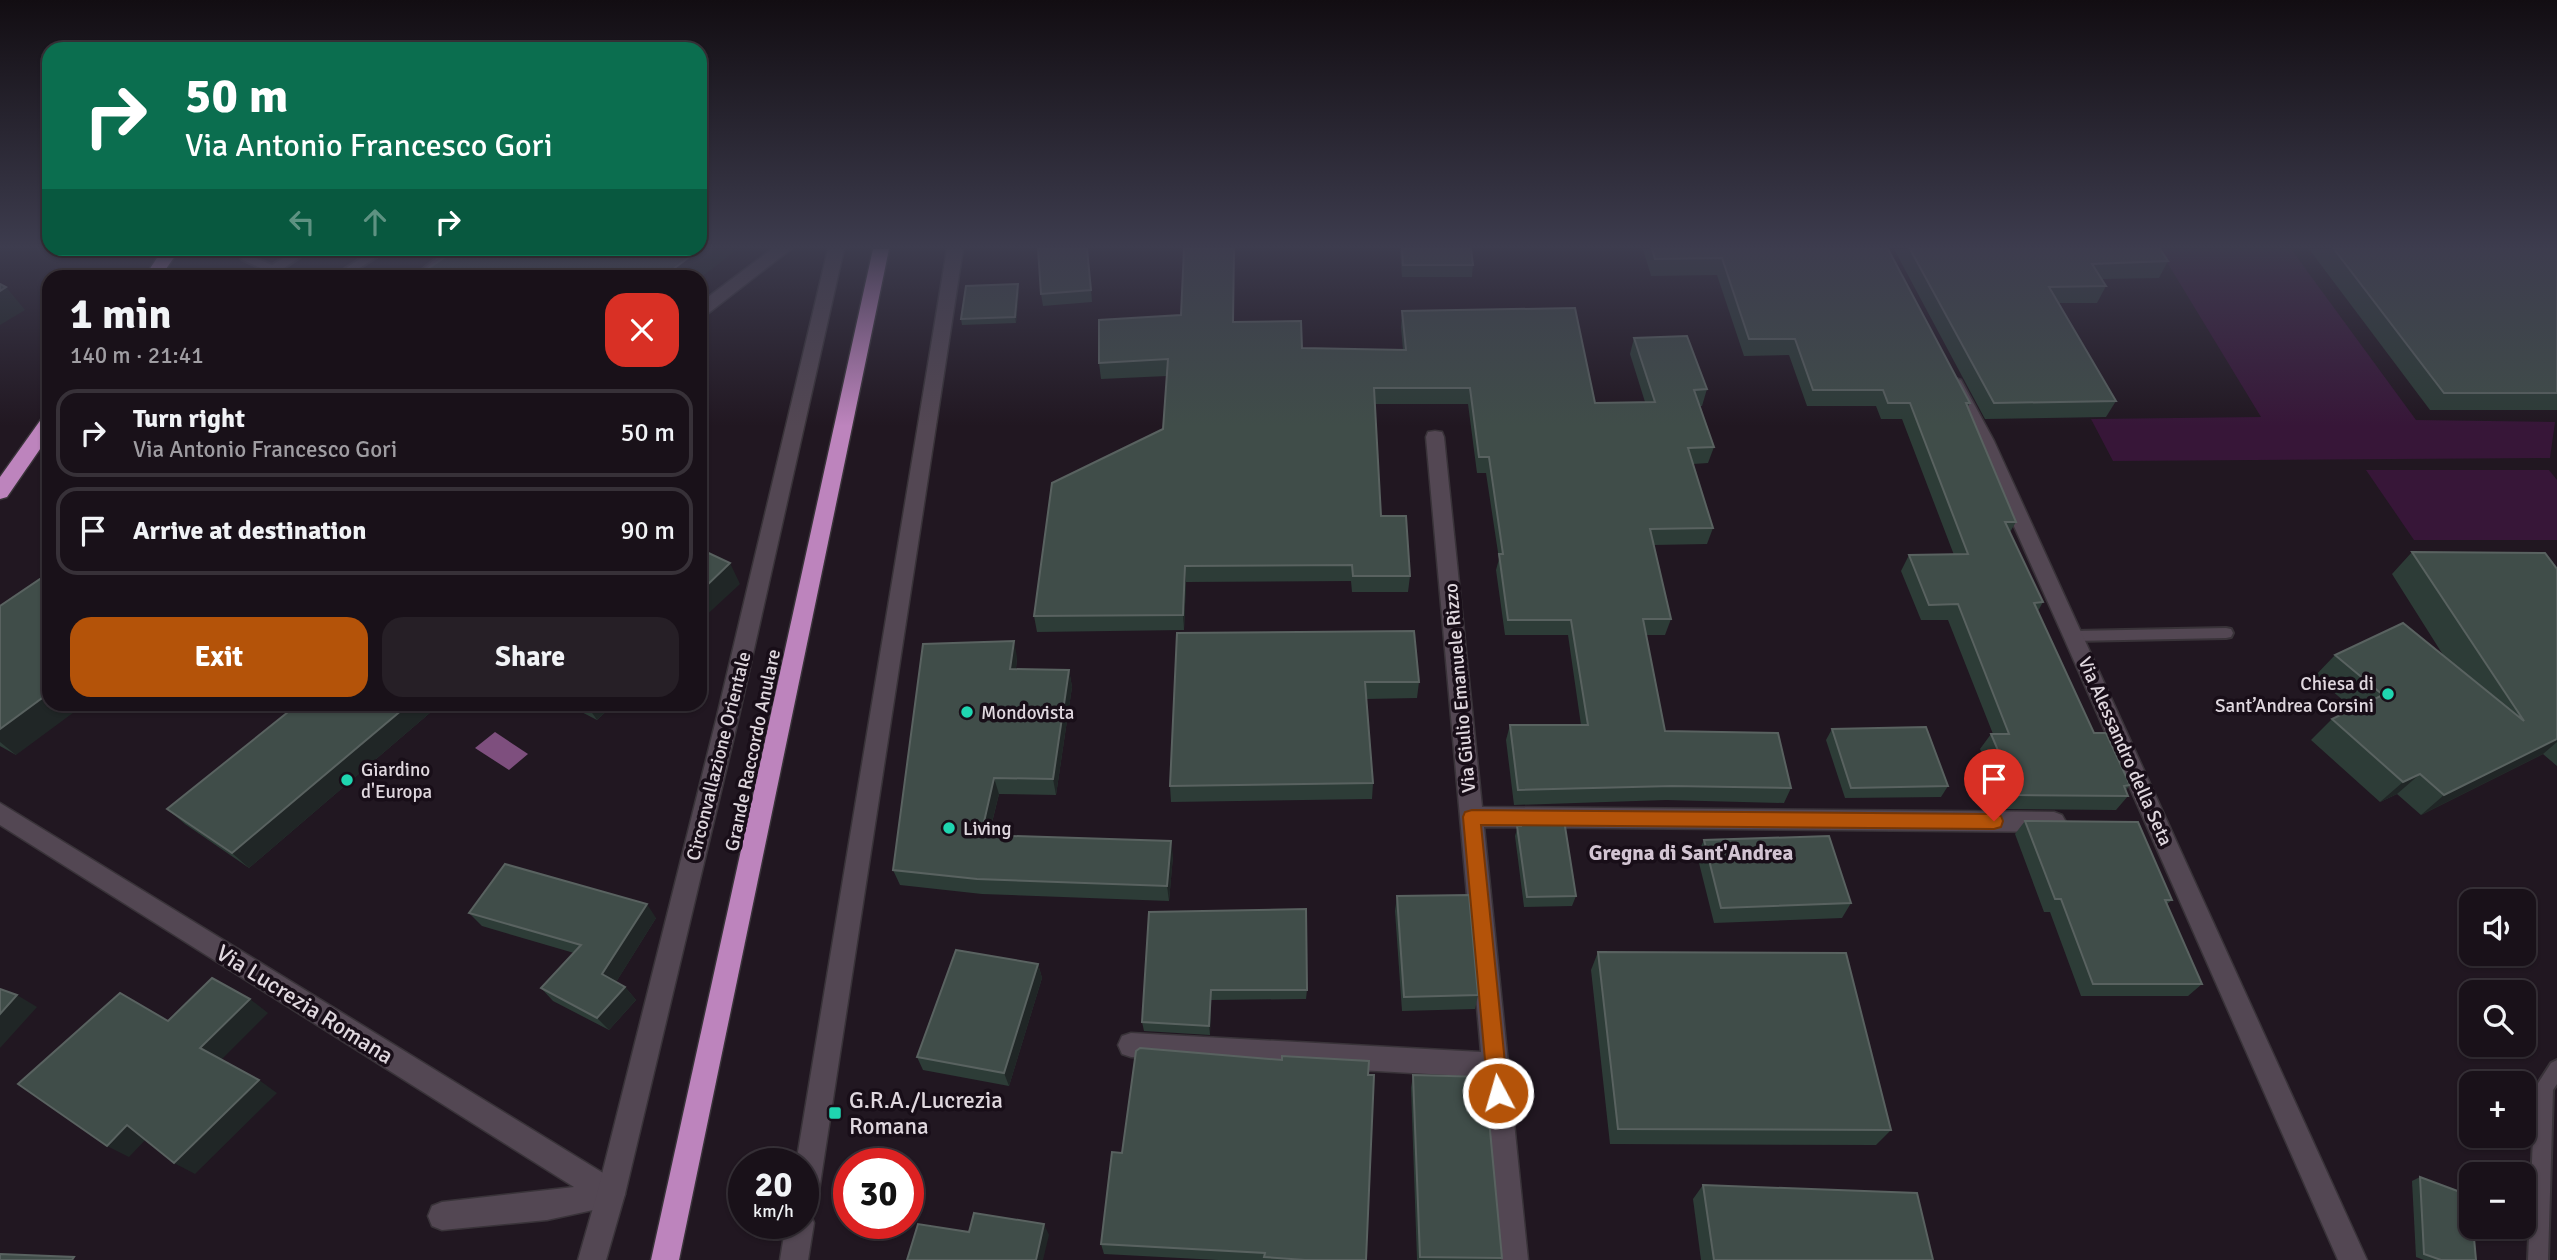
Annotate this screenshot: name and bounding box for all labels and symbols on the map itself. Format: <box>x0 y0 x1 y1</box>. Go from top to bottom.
street label: Via Giulio Emanuele Rizzo <box>1439 582 1481 794</box>
street label: Grande Raccordo Anulare <box>720 647 786 853</box>
street label: Circonvallazione Orientale <box>681 649 757 863</box>
street label: Via Alessandro della Seta <box>2073 653 2178 850</box>
place label: Chiesa di Sant’Andrea Corsini <box>2215 672 2374 718</box>
marker: Chiesa di Sant’Andrea Corsini <box>2380 686 2396 702</box>
place label: Mondovista <box>981 701 1075 725</box>
marker: Mondovista <box>959 704 975 720</box>
pin <box>1964 749 2024 821</box>
place label: Giardino d'Europa <box>361 758 432 804</box>
marker: Giardino d'Europa <box>339 772 355 788</box>
place label: Living <box>963 817 1011 841</box>
marker: Living <box>941 820 957 836</box>
district label: Gregna di Sant'Andrea <box>1589 840 1794 866</box>
street label: Via Lucrezia Romana <box>211 938 399 1071</box>
position arrow <box>1461 1056 1535 1130</box>
place label: G.R.A./Lucrezia Romana <box>849 1086 1003 1141</box>
marker: G.R.A./Lucrezia Romana <box>827 1105 843 1121</box>
speed limit sign: 30 <box>833 1148 924 1239</box>

